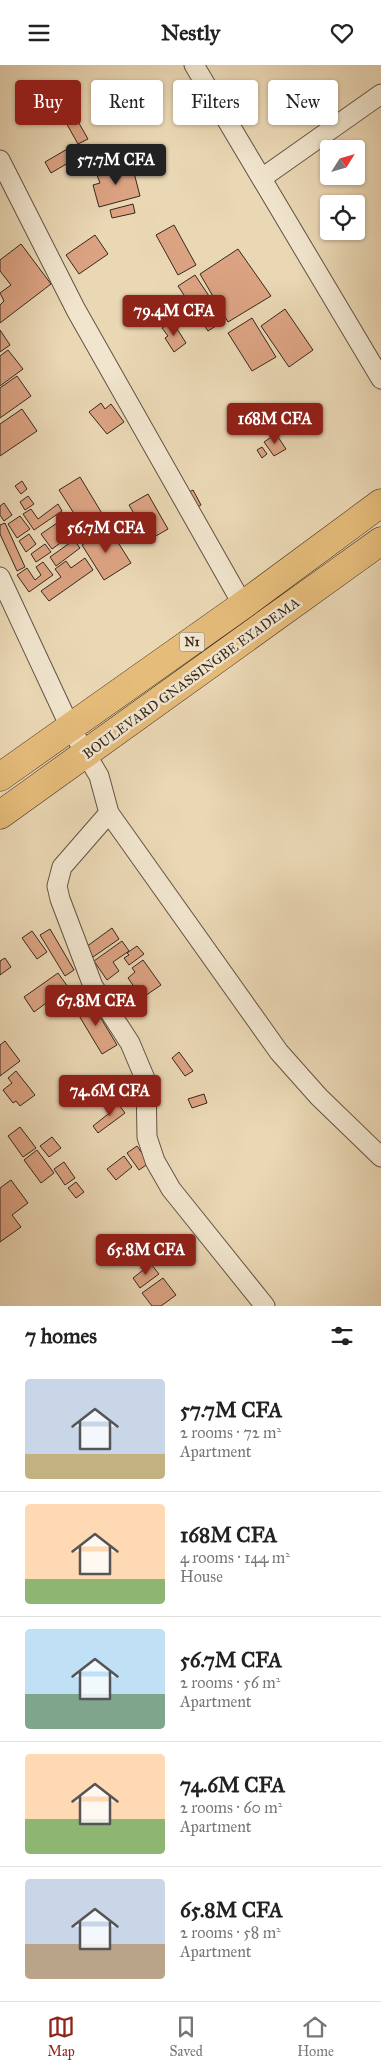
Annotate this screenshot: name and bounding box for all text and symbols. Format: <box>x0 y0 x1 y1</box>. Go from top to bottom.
icon: menu <box>25 19 53 47</box>
text: Nestly <box>161 19 220 46</box>
icon: heart <box>328 19 356 47</box>
chip: Buy <box>15 80 81 125</box>
chip: Rent <box>91 80 163 125</box>
chip: Filters <box>173 80 258 125</box>
chip: New <box>268 80 338 125</box>
north arrow <box>320 140 365 185</box>
map controls <box>320 140 365 240</box>
pin: 57.7M CFA <box>59 143 173 186</box>
text: 57.7M CFA <box>77 150 155 169</box>
button: locate <box>320 195 365 240</box>
pin: 79.4M CFA <box>117 295 231 337</box>
text: 79.4M CFA <box>134 301 214 320</box>
pin: 168M CFA <box>223 403 327 445</box>
text: 168M CFA <box>238 409 312 428</box>
pin: 56.7M CFA <box>49 511 163 554</box>
text: 56.7M CFA <box>67 518 145 537</box>
street label: BOULEVARD GNASSINGBE EYADEMA <box>80 594 303 763</box>
road number: N1 <box>180 633 204 651</box>
pin: 67.8M CFA <box>39 985 153 1027</box>
text: 67.8M CFA <box>56 991 136 1010</box>
pin: 74.6M CFA <box>53 1075 167 1117</box>
text: 74.6M CFA <box>70 1081 150 1100</box>
pin: 65.8M CFA <box>89 1233 203 1276</box>
text: 65.8M CFA <box>107 1240 185 1259</box>
icon: filters <box>328 1322 356 1350</box>
text: 7 homes <box>25 1323 97 1349</box>
text: 57.7M CFA <box>180 1397 282 1423</box>
icon: home <box>65 1399 125 1459</box>
text: 2 rooms · 72 m² <box>180 1423 281 1442</box>
text: Apartment <box>180 1442 252 1461</box>
text: 168M CFA <box>180 1522 277 1548</box>
icon: home <box>65 1524 125 1584</box>
text: 4 rooms · 144 m² <box>180 1548 290 1567</box>
text: House <box>180 1567 223 1586</box>
text: 56.7M CFA <box>180 1647 282 1673</box>
icon: home <box>65 1649 125 1709</box>
text: 2 rooms · 56 m² <box>180 1673 280 1692</box>
text: Apartment <box>180 1692 252 1711</box>
text: 74.6M CFA <box>180 1772 285 1798</box>
icon: home <box>65 1774 125 1834</box>
text: 2 rooms · 60 m² <box>180 1798 282 1817</box>
text: Apartment <box>180 1817 252 1836</box>
text: 65.8M CFA <box>180 1897 283 1923</box>
icon: home <box>65 1899 125 1959</box>
text: 2 rooms · 58 m² <box>180 1923 281 1942</box>
text: Apartment <box>180 1942 252 1961</box>
tab: Map <box>47 2013 75 2060</box>
tab: Saved <box>170 2013 203 2060</box>
tab: Home <box>297 2013 334 2060</box>

